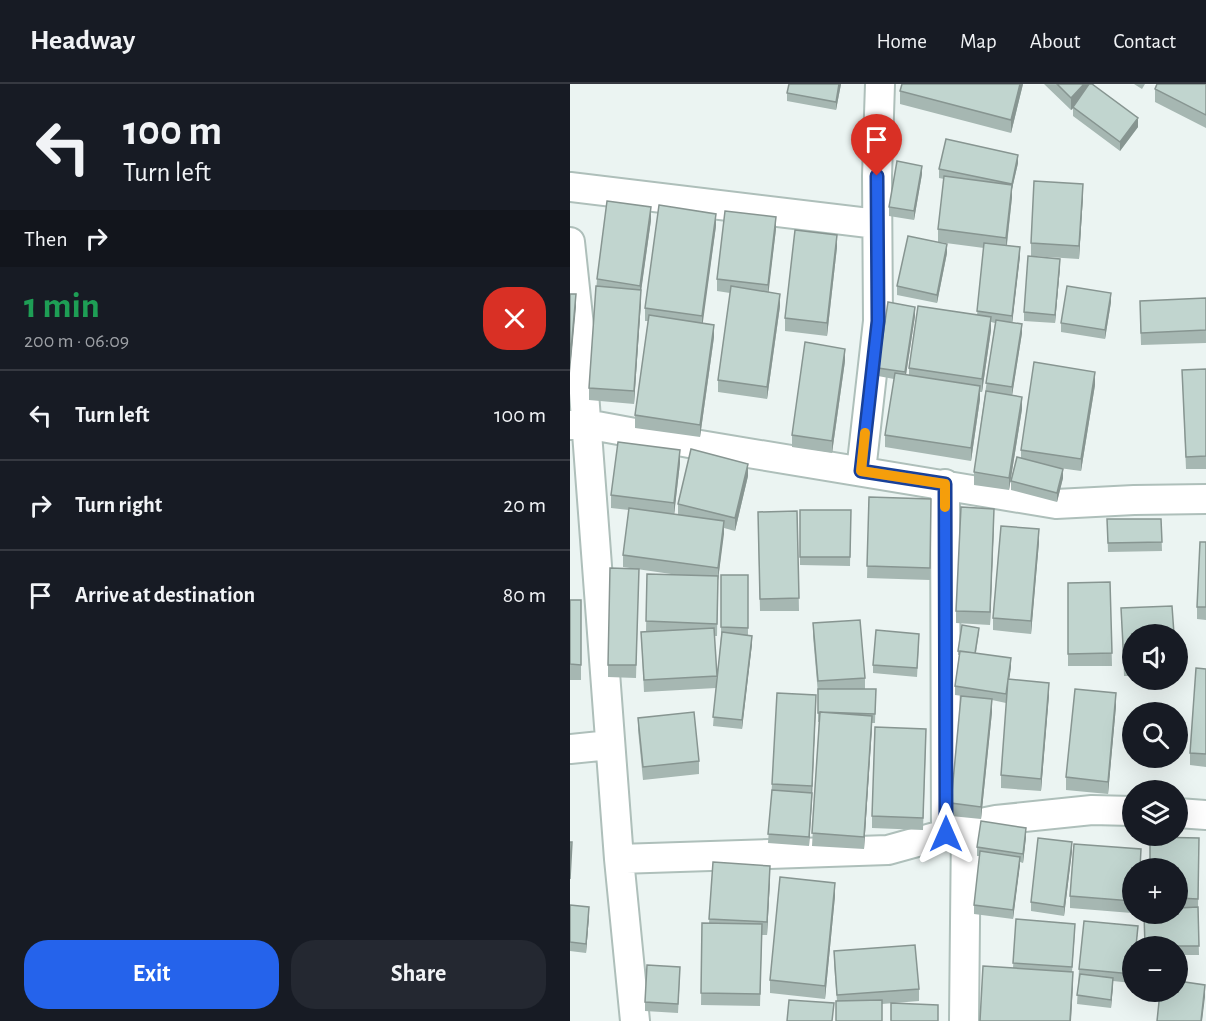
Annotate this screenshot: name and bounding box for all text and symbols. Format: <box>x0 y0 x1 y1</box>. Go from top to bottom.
text: Headway <box>30 27 135 55</box>
text: Home <box>876 31 927 52</box>
text: Map <box>960 31 997 52</box>
text: About <box>1030 31 1080 52</box>
text: Contact <box>1113 31 1176 52</box>
icon: left <box>24 108 102 186</box>
text: 100 m <box>123 110 222 152</box>
pin <box>851 114 902 176</box>
icon: arrive <box>860 123 893 156</box>
text: Turn left <box>123 159 211 186</box>
icon: right <box>80 222 113 255</box>
text: Then <box>24 228 68 250</box>
button: close <box>483 287 546 350</box>
text: 1 min <box>24 288 100 324</box>
text: 200 m · 06:09 <box>24 331 129 351</box>
icon: left <box>24 399 57 432</box>
text: Turn left <box>75 404 149 426</box>
text: 100 m <box>494 404 546 426</box>
icon: right <box>24 489 57 522</box>
text: Turn right <box>75 494 162 516</box>
text: 20 m <box>503 494 546 516</box>
icon: arrive <box>24 579 57 612</box>
text: Arrive at destination <box>75 584 255 606</box>
text: 80 m <box>503 584 546 606</box>
map controls <box>1122 624 1188 1002</box>
button: sound <box>1122 624 1188 690</box>
button: search <box>1122 702 1188 768</box>
button: layers <box>1122 780 1188 846</box>
position arrow <box>914 802 978 866</box>
button: + <box>1122 858 1188 924</box>
button: − <box>1122 936 1188 1002</box>
button: Exit <box>24 940 279 1009</box>
button: Share <box>291 940 546 1009</box>

